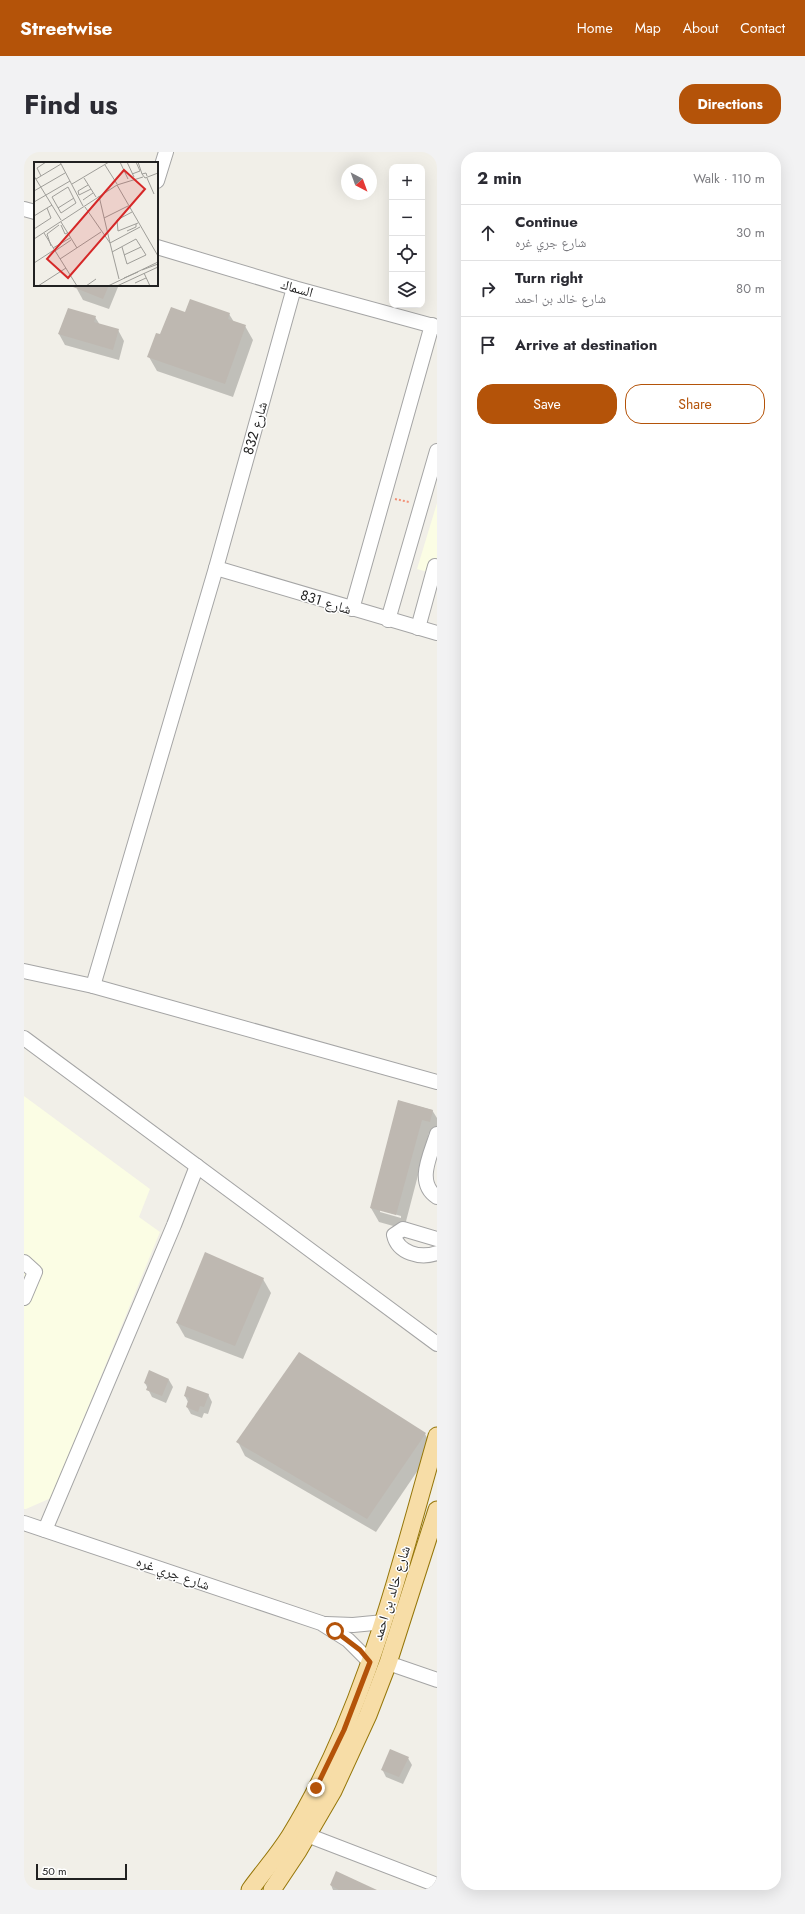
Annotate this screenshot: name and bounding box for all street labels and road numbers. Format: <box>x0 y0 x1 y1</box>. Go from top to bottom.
street label: السماك <box>279 274 315 302</box>
street label: شارع 832 <box>238 399 272 457</box>
street label: شارع 831 <box>298 585 354 619</box>
street label: شارع خالد بن احمد <box>367 1543 415 1643</box>
street label: شارع جري غره <box>133 1551 213 1596</box>

